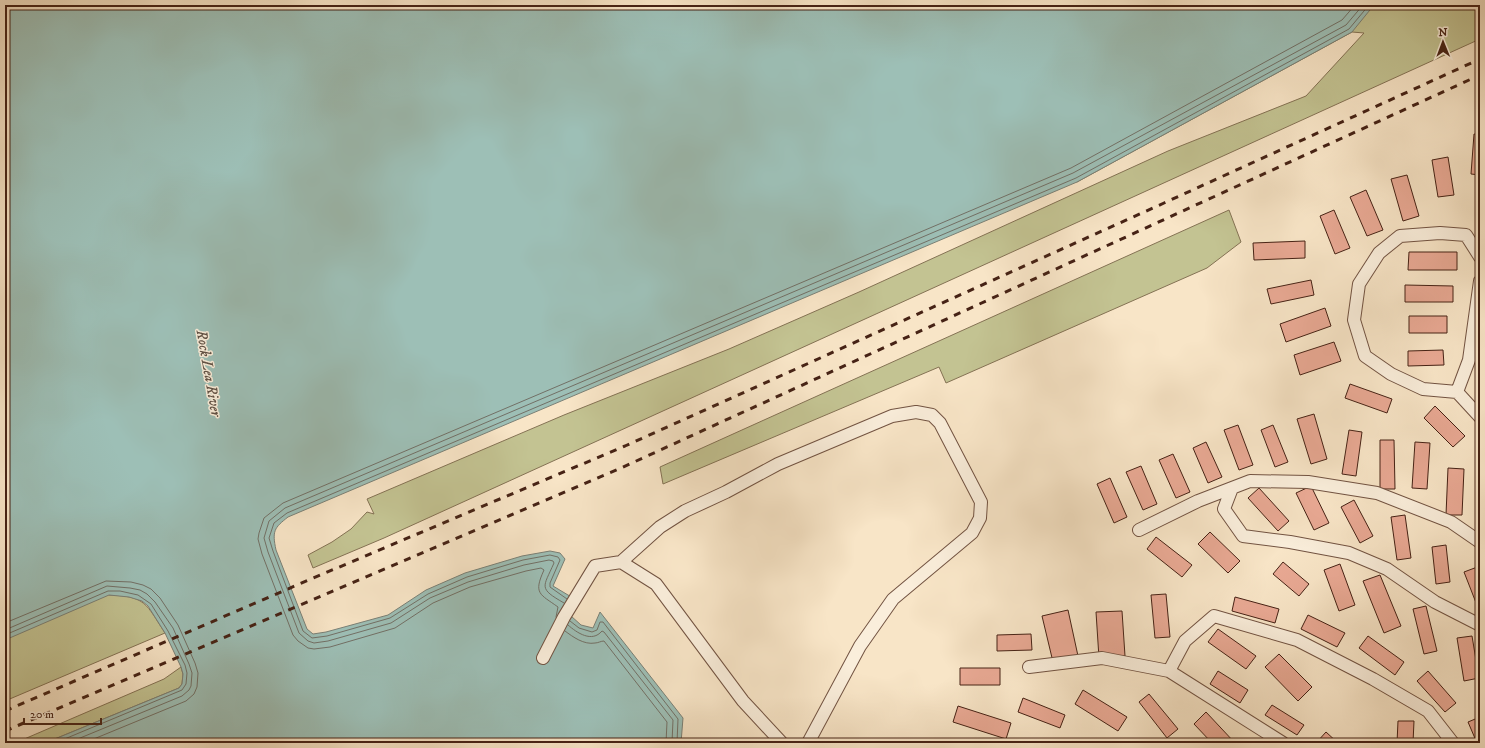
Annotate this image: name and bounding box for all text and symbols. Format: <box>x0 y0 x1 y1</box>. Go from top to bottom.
north arrow <box>1423 22 1463 62</box>
text: N <box>1438 26 1447 40</box>
water label: Rock Lea River <box>191 327 226 419</box>
scale bar <box>24 700 101 726</box>
text: 20 m <box>30 707 54 722</box>

